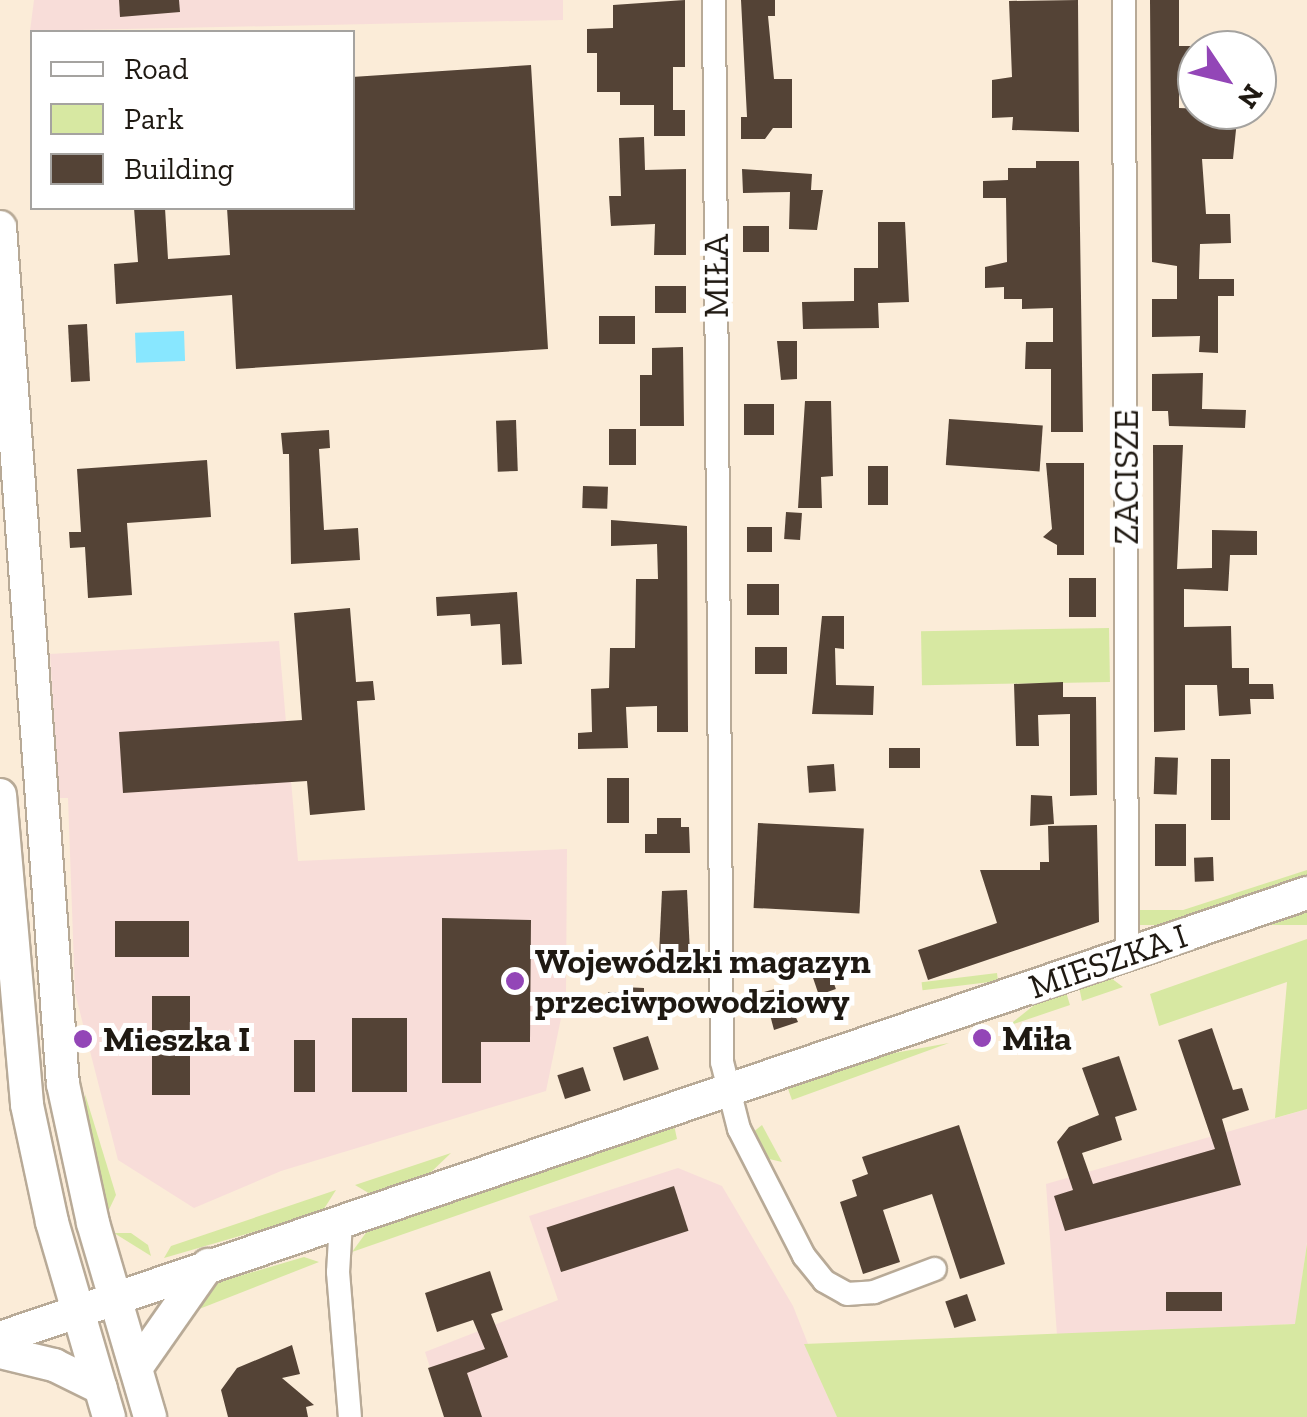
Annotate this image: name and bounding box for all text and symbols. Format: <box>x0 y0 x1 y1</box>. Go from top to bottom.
legend <box>30 30 355 210</box>
north arrow <box>1177 30 1277 130</box>
text: Road <box>124 51 189 87</box>
text: N <box>1231 78 1270 115</box>
text: Park <box>124 101 184 137</box>
text: Building <box>124 151 234 187</box>
street label: MIŁA <box>695 234 737 318</box>
street label: ZACISZE <box>1105 409 1147 545</box>
street label: MIESZKA I <box>1023 914 1193 1008</box>
place label: Wojewódzki magazyn przeciwpowodziowy <box>535 940 871 1022</box>
marker: Wojewódzki magazyn przeciwpowodziowy <box>504 970 526 992</box>
place label: Miła <box>1002 1017 1072 1059</box>
place label: Mieszka I <box>103 1018 250 1060</box>
marker: Miła <box>971 1027 993 1049</box>
marker: Mieszka I <box>72 1028 94 1050</box>

